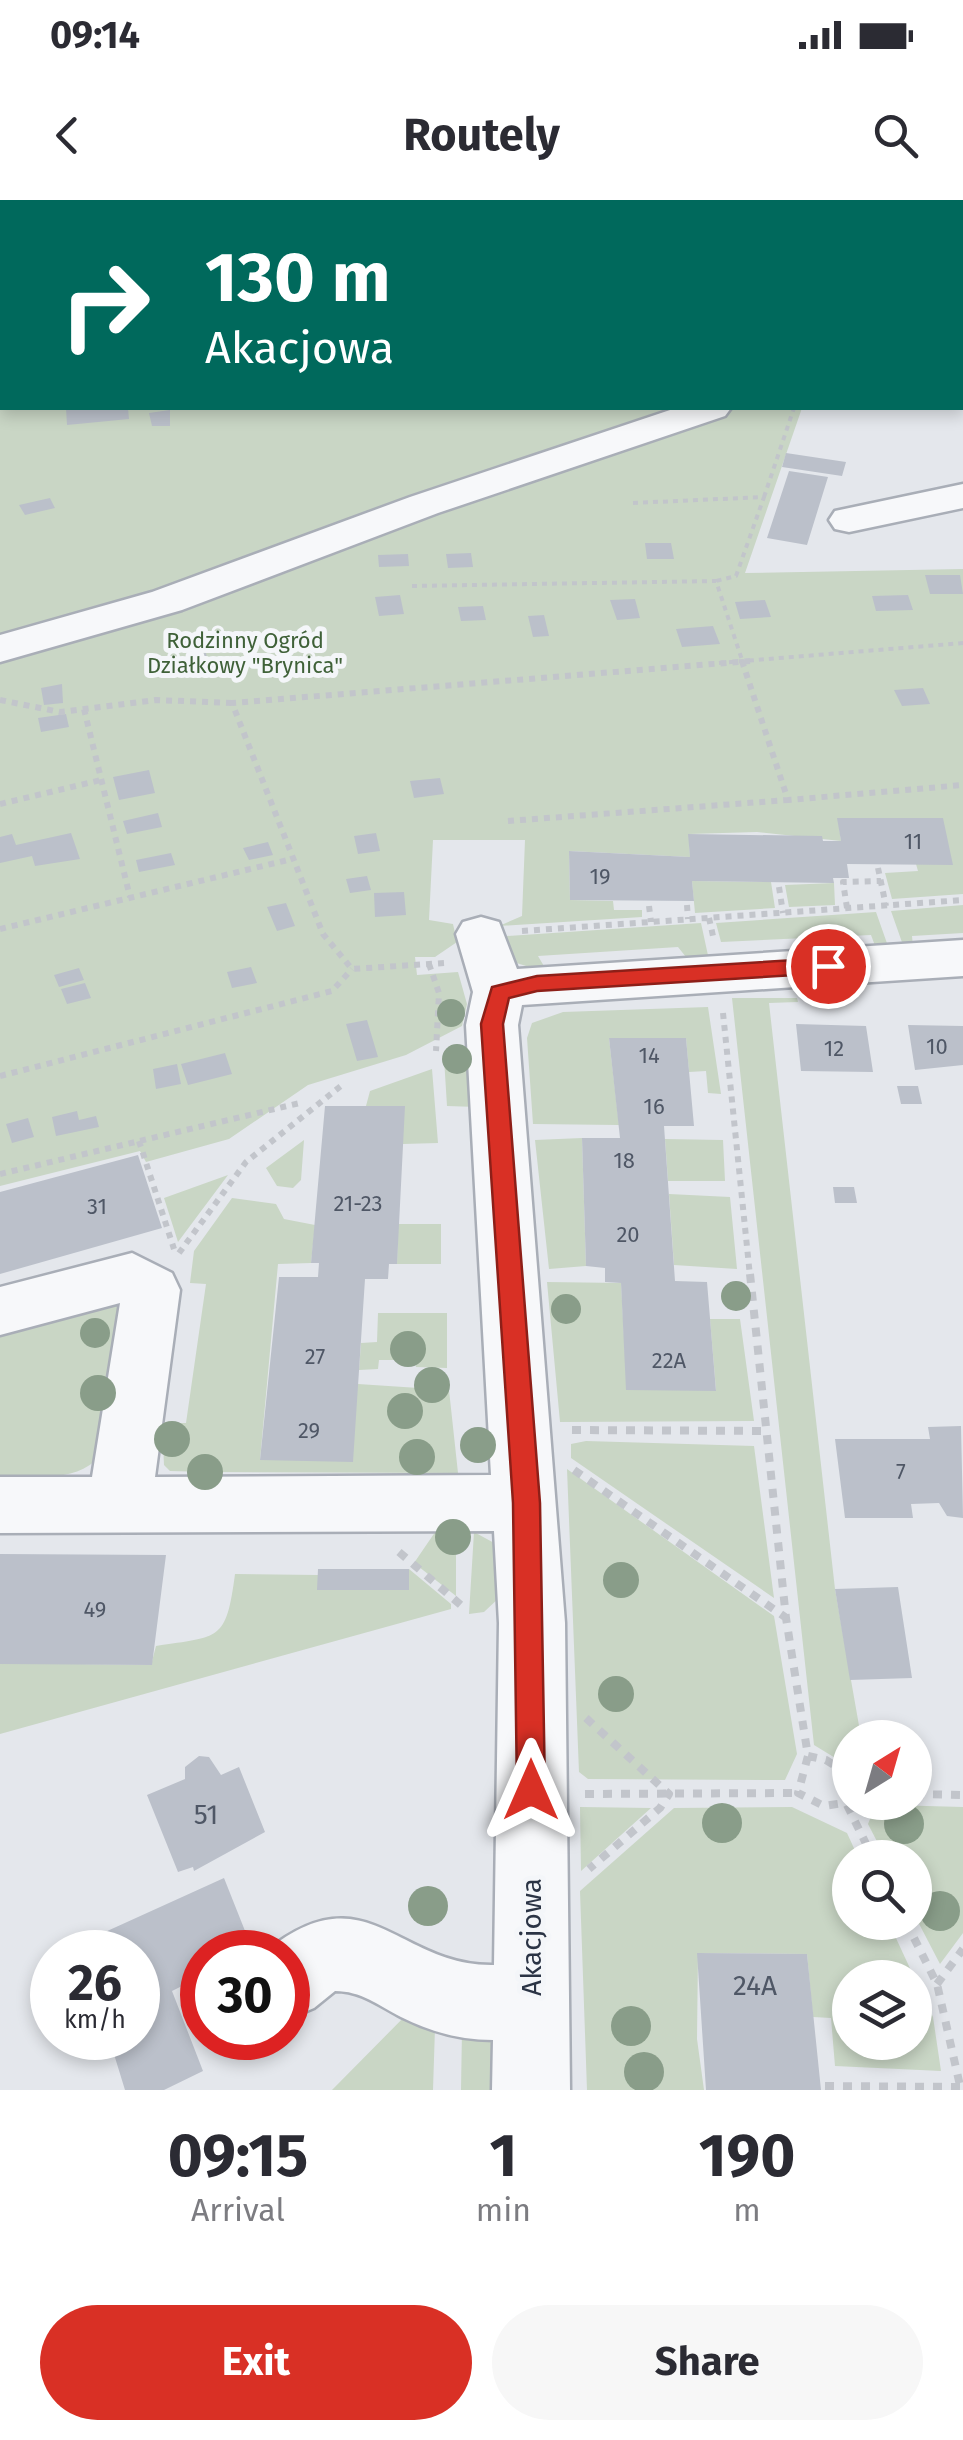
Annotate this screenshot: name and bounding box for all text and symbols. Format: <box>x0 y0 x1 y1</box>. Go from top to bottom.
text: 09:14 <box>50 12 140 58</box>
icon: back <box>40 108 95 163</box>
text: Routely <box>403 108 560 162</box>
icon: search <box>868 108 923 163</box>
text: 130 m <box>205 236 391 320</box>
icon: right <box>40 240 170 370</box>
text: Akacjowa <box>205 321 394 375</box>
park label: Rodzinny Ogród Działkowy "Brynica" <box>147 627 343 679</box>
house number: 11 <box>904 828 922 855</box>
house number: 19 <box>589 863 611 890</box>
pin <box>786 924 871 1009</box>
icon: arrive <box>801 939 856 994</box>
house number: 10 <box>926 1033 948 1060</box>
house number: 12 <box>824 1035 844 1062</box>
house number: 14 <box>638 1042 660 1069</box>
house number: 16 <box>643 1093 665 1120</box>
house number: 18 <box>613 1147 635 1174</box>
house number: 21-23 <box>333 1190 383 1217</box>
house number: 31 <box>87 1193 107 1220</box>
house number: 20 <box>616 1221 640 1248</box>
house number: 27 <box>305 1343 325 1370</box>
house number: 22A <box>652 1347 687 1374</box>
house number: 29 <box>298 1417 320 1444</box>
house number: 7 <box>896 1458 906 1485</box>
house number: 49 <box>84 1596 106 1623</box>
north arrow <box>832 1720 932 1820</box>
map controls <box>832 1720 932 2060</box>
position arrow <box>479 1738 583 1842</box>
house number: 51 <box>194 1798 218 1831</box>
button: search <box>832 1840 932 1940</box>
street label: Akacjowa <box>515 1878 548 1996</box>
speed limit sign: 30 <box>180 1930 310 2060</box>
text: 26 <box>68 1953 122 2013</box>
button: layers <box>832 1960 932 2060</box>
house number: 24A <box>733 1969 777 2002</box>
text: km/h <box>64 2005 126 2035</box>
text: 09:15 <box>168 2120 308 2192</box>
text: 1 <box>490 2120 517 2192</box>
text: 190 <box>699 2120 795 2192</box>
text: Arrival <box>191 2191 285 2229</box>
text: min <box>476 2191 531 2229</box>
text: m <box>733 2191 761 2229</box>
button: Exit <box>40 2305 472 2420</box>
button: Share <box>492 2305 923 2420</box>

